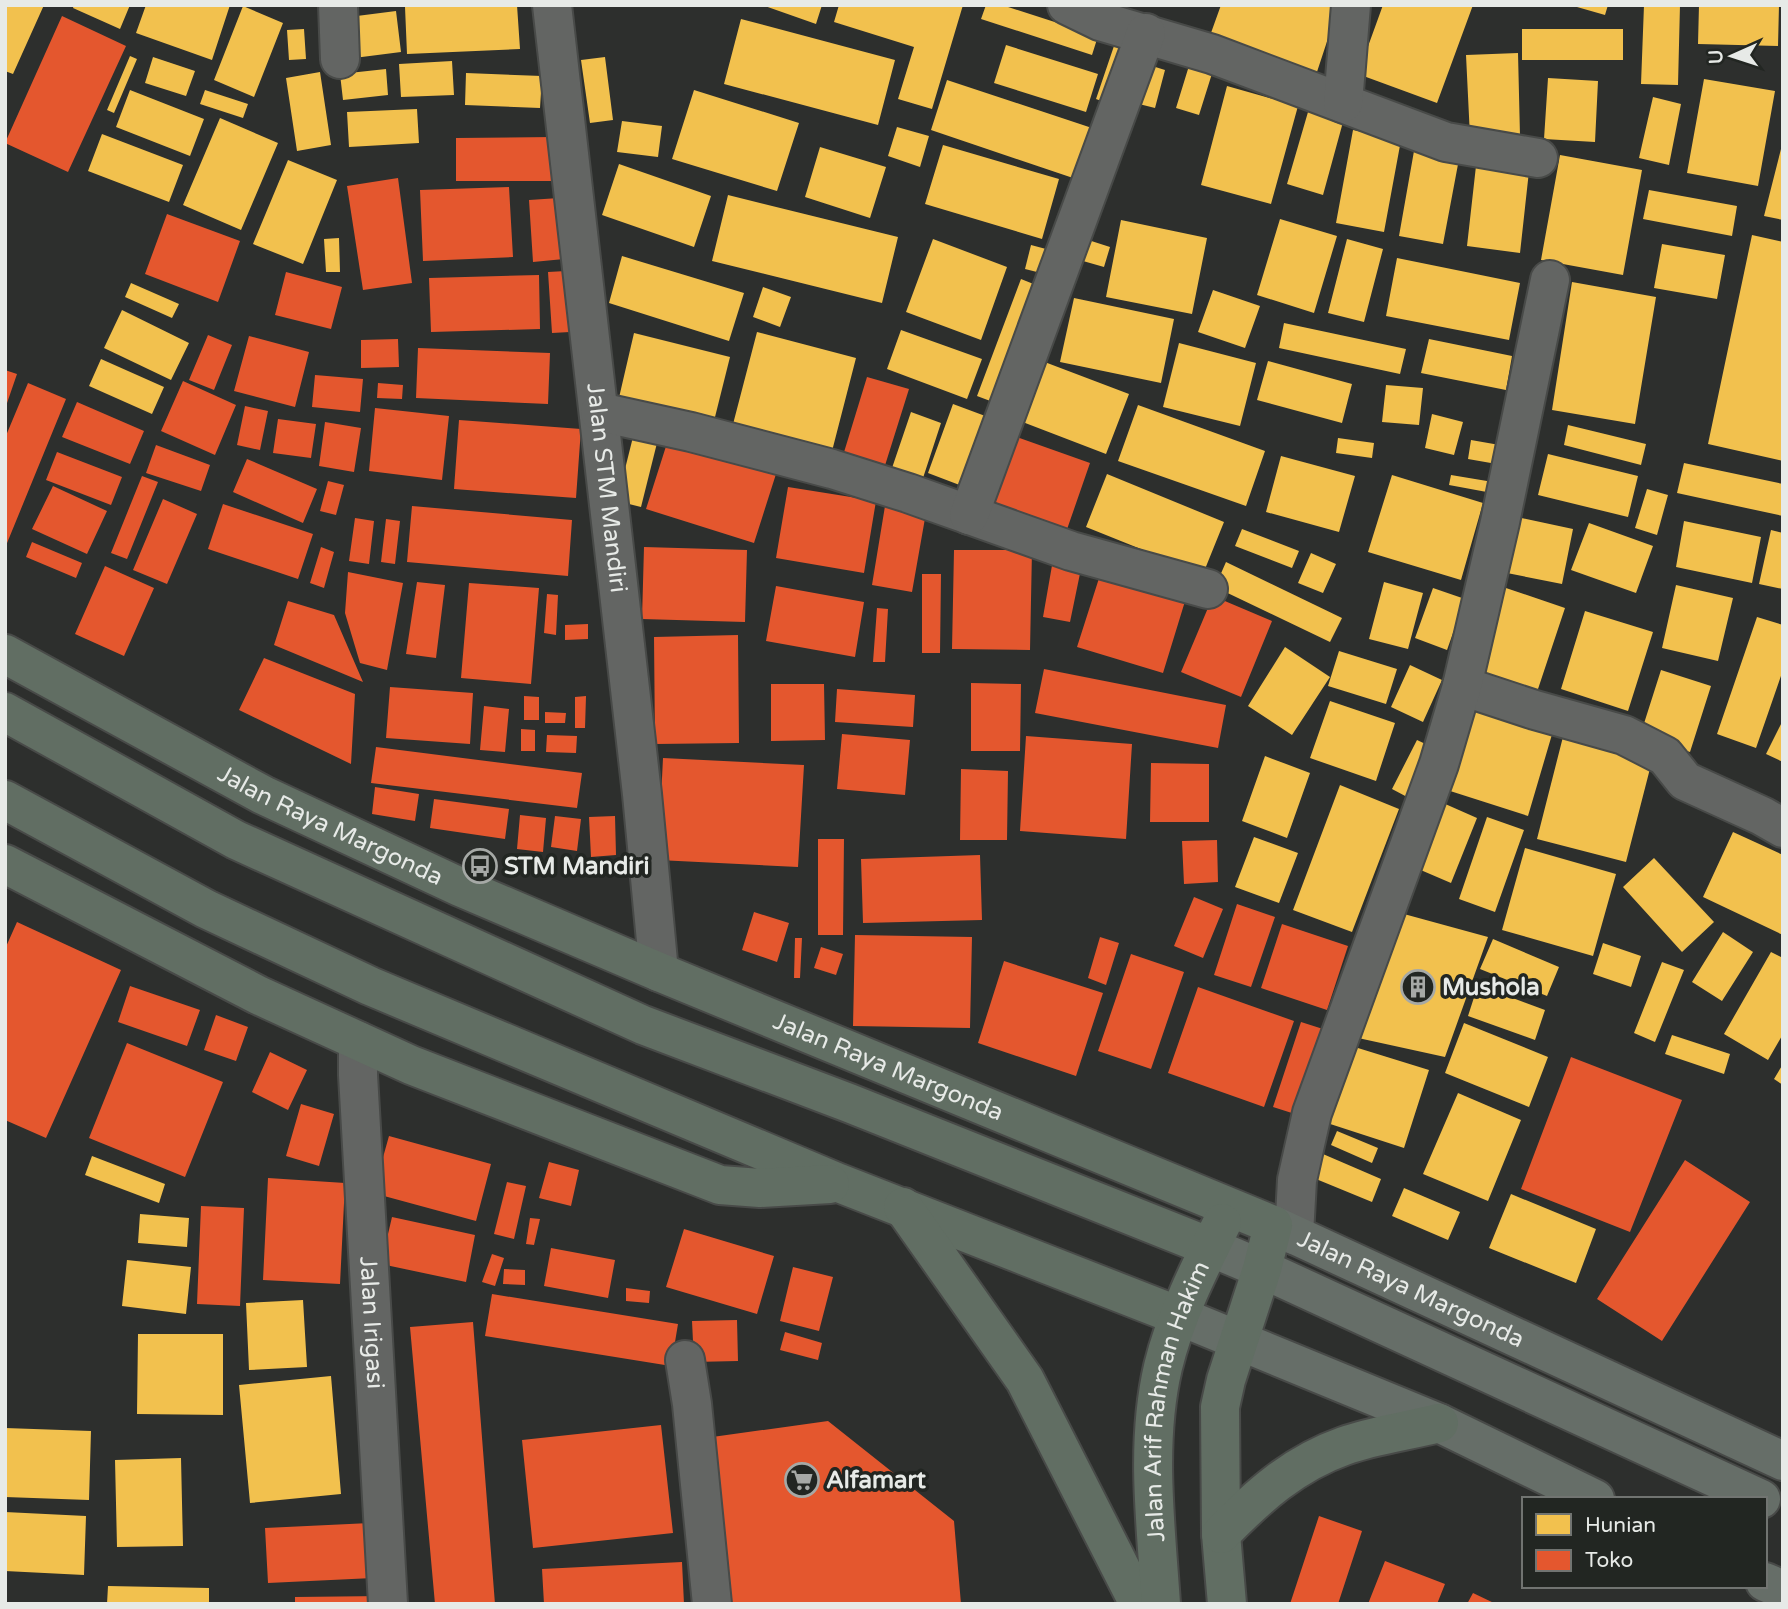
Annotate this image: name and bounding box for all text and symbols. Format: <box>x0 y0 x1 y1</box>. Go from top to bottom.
north arrow <box>1697 21 1767 91</box>
text: U <box>1705 49 1727 65</box>
street label: Jalan STM Mandiri <box>580 382 633 594</box>
street label: Jalan Raya Margonda <box>213 759 448 892</box>
bus stop icon: STM Mandiri <box>461 847 499 885</box>
place label: STM Mandiri <box>504 852 650 881</box>
building icon: Mushola <box>1399 968 1437 1006</box>
place label: Mushola <box>1442 973 1540 1002</box>
street label: Jalan Raya Margonda <box>769 1007 1008 1127</box>
street label: Jalan Raya Margonda <box>1293 1224 1529 1354</box>
street label: Jalan Irigasi <box>353 1255 390 1390</box>
street label: Jalan Arif Rahman Hakim <box>1139 1257 1216 1543</box>
supermarket icon: Alfamart <box>783 1461 821 1499</box>
place label: Alfamart <box>826 1466 927 1495</box>
legend <box>1522 1497 1767 1588</box>
text: Hunian <box>1585 1513 1656 1538</box>
text: Toko <box>1585 1548 1633 1573</box>

